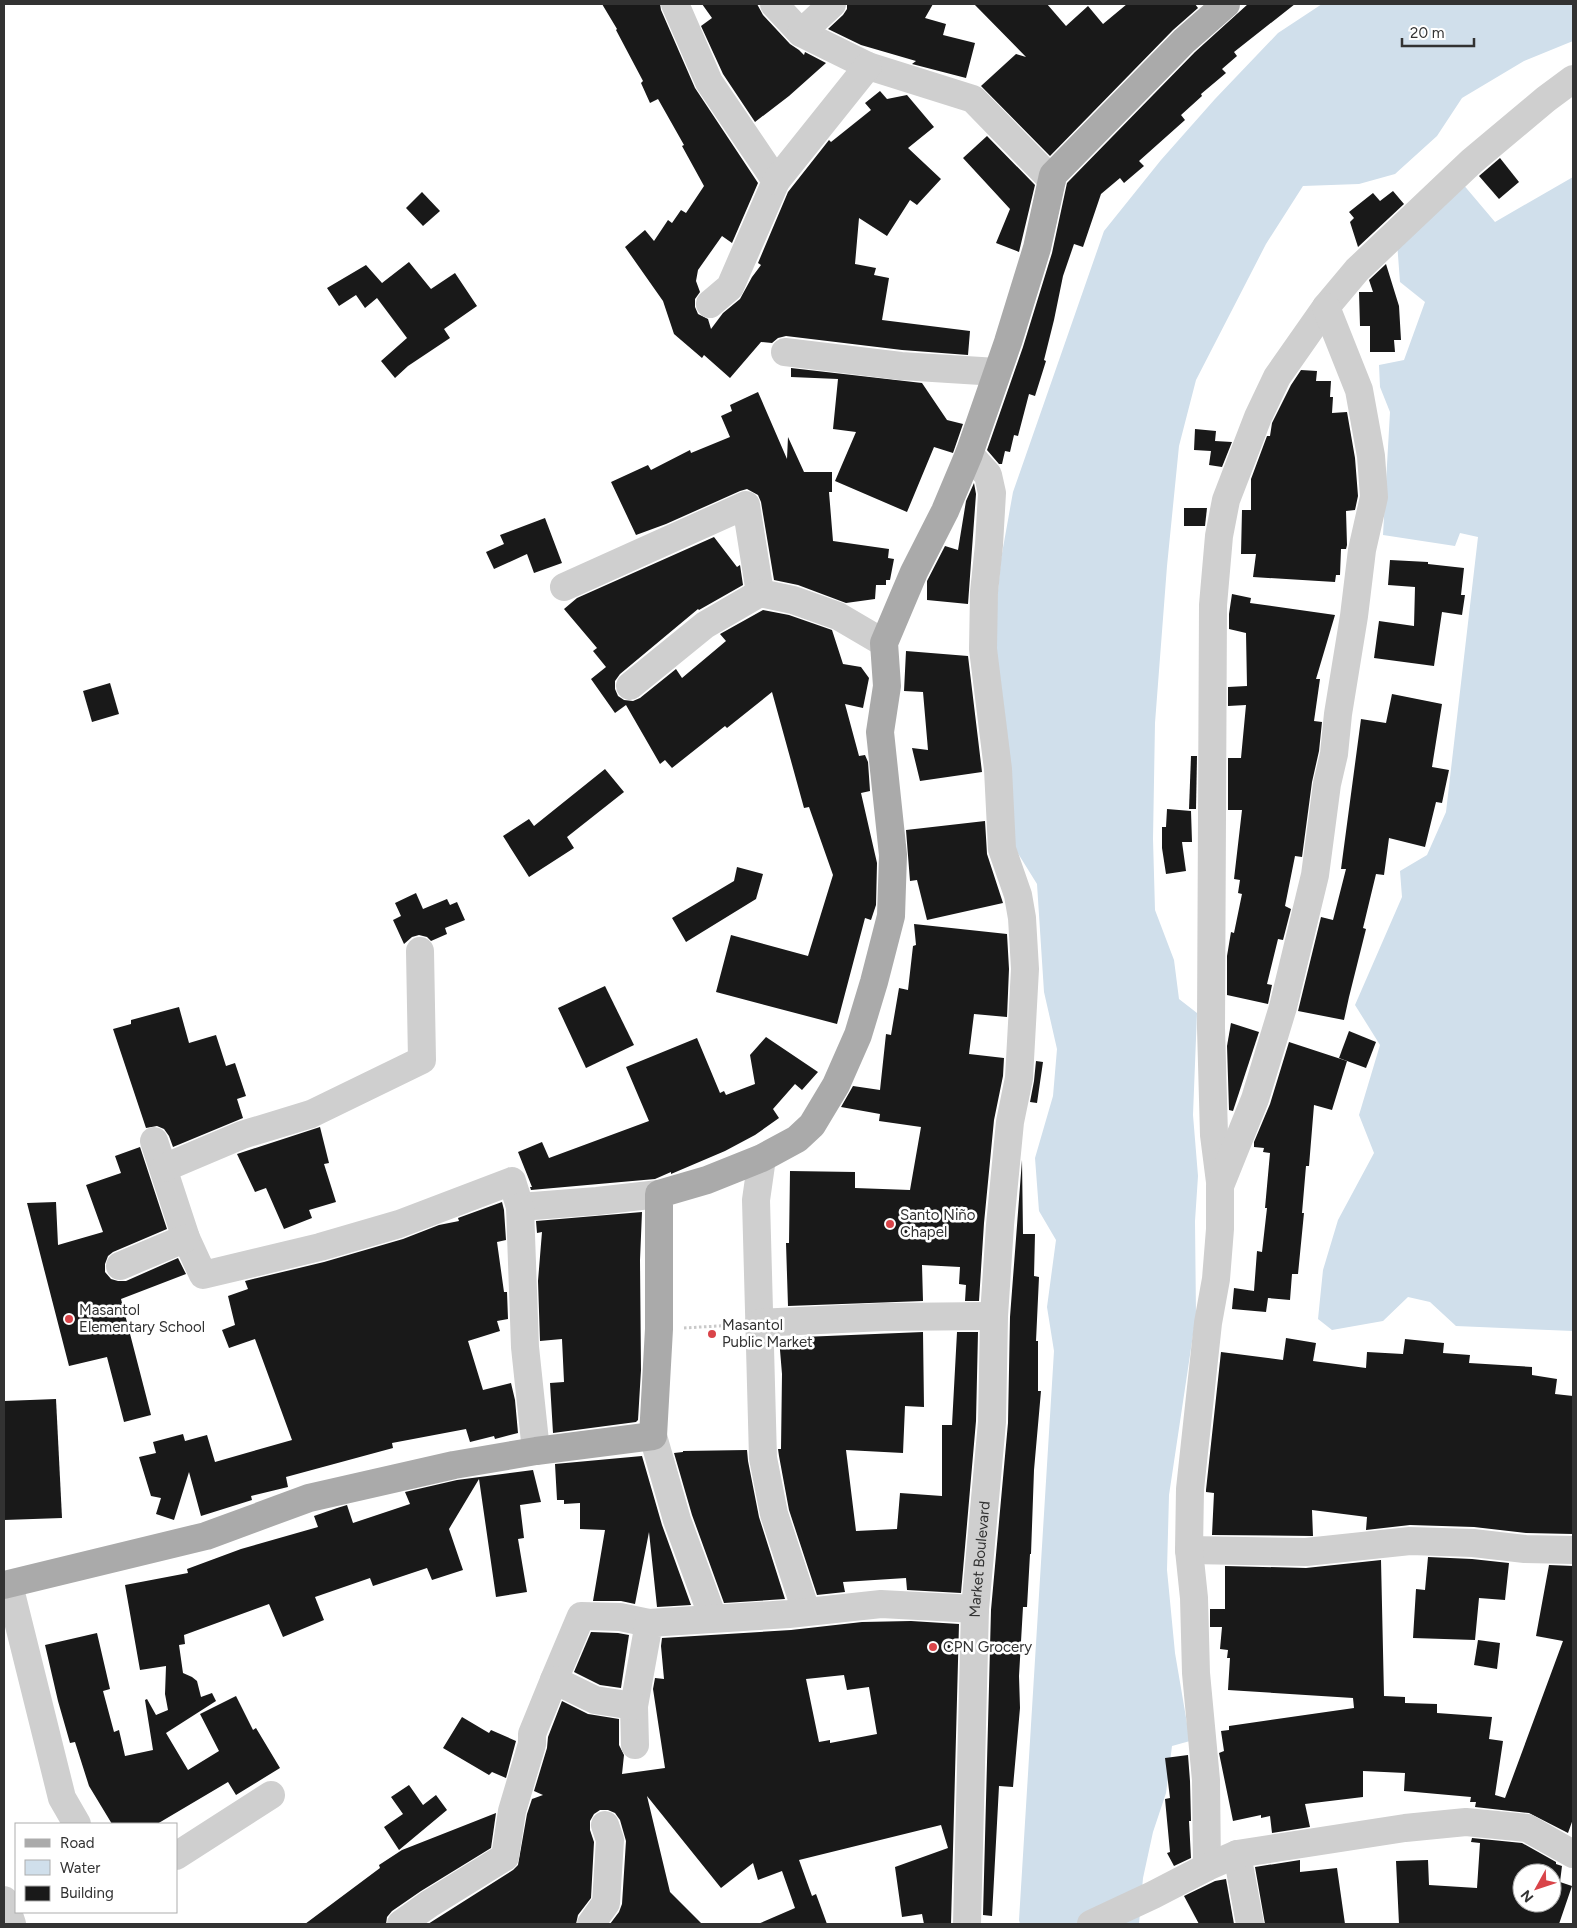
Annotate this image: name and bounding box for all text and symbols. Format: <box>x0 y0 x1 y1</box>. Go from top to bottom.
scale bar <box>1402 15 1474 47</box>
text: 20 m <box>1410 24 1444 42</box>
place label: Santo Niño Chapel <box>900 1206 976 1241</box>
marker: Santo Niño Chapel <box>884 1218 896 1230</box>
place label: Masantol Elementary School <box>79 1301 205 1336</box>
marker: Masantol Elementary School <box>63 1313 75 1325</box>
place label: Masantol Public Market <box>722 1316 813 1351</box>
marker: Masantol Public Market <box>706 1328 718 1340</box>
street label: Market Boulevard <box>966 1500 994 1618</box>
place label: CPN Grocery <box>943 1638 1032 1656</box>
marker: CPN Grocery <box>927 1641 939 1653</box>
legend <box>15 1823 178 1913</box>
text: Road <box>60 1834 95 1852</box>
text: Water <box>60 1859 100 1877</box>
north arrow <box>1512 1863 1562 1913</box>
text: Building <box>60 1884 114 1902</box>
text: N <box>1517 1886 1537 1906</box>

